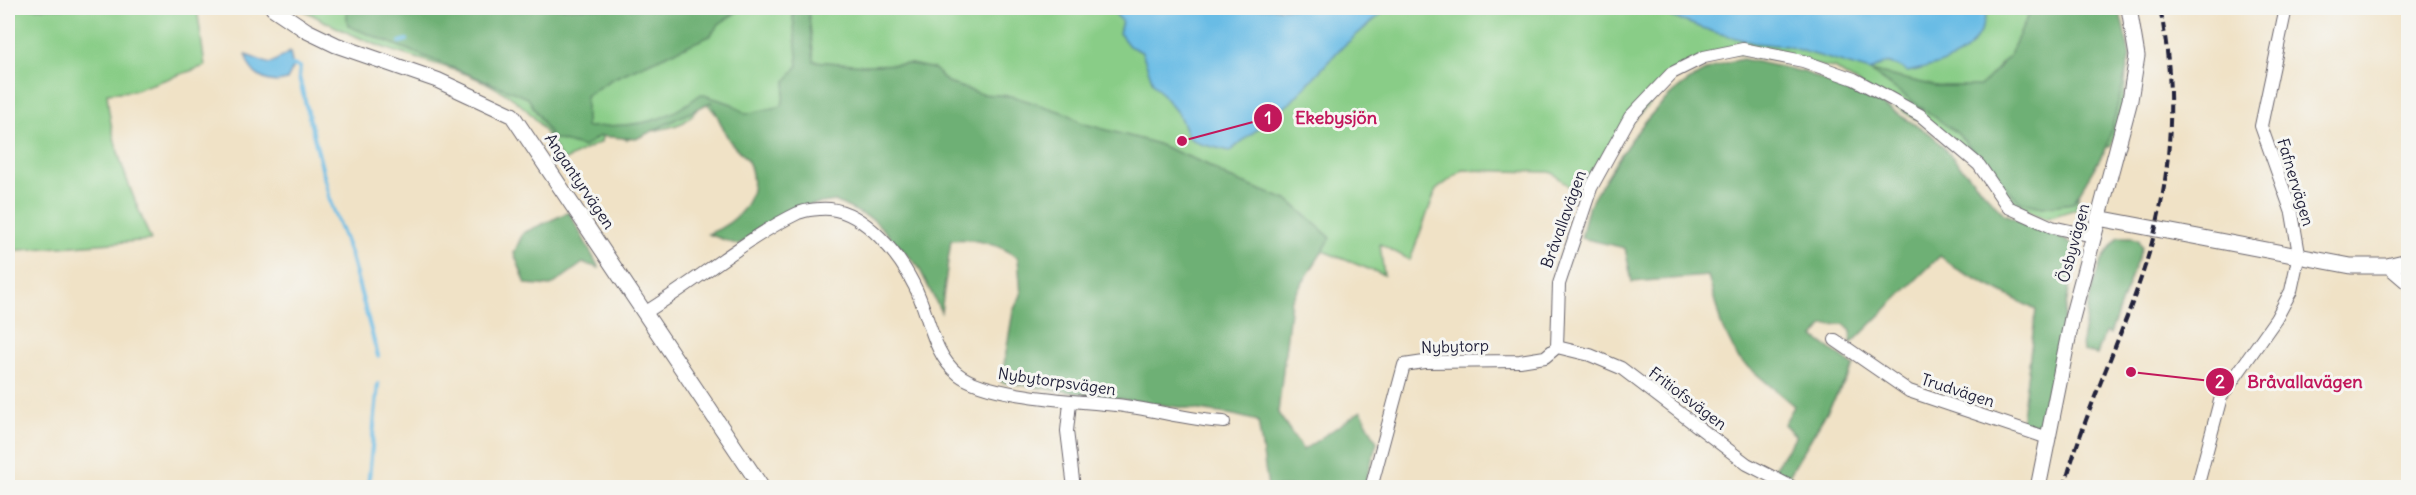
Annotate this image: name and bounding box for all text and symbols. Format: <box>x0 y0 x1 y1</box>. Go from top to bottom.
callout: Ekebysjön <box>1253 100 1389 136</box>
text: 1 <box>1264 106 1272 129</box>
text: Ekebysjön <box>1295 106 1378 129</box>
street label: Angantyrvägen <box>541 129 619 233</box>
street label: Fafnervägen <box>2273 136 2319 228</box>
street label: Bråvallavägen <box>1536 167 1590 271</box>
street label: Ösbyvägen <box>2053 201 2093 285</box>
street label: Nybytorp <box>1421 335 1489 357</box>
street label: Fritiofsvägen <box>1645 362 1731 434</box>
street label: Nybytorpsvägen <box>997 363 1117 399</box>
callout: Bråvallavägen <box>2205 364 2374 400</box>
street label: Trudvägen <box>1919 369 1997 411</box>
text: 2 <box>2215 370 2225 393</box>
text: Bråvallavägen <box>2247 370 2363 393</box>

